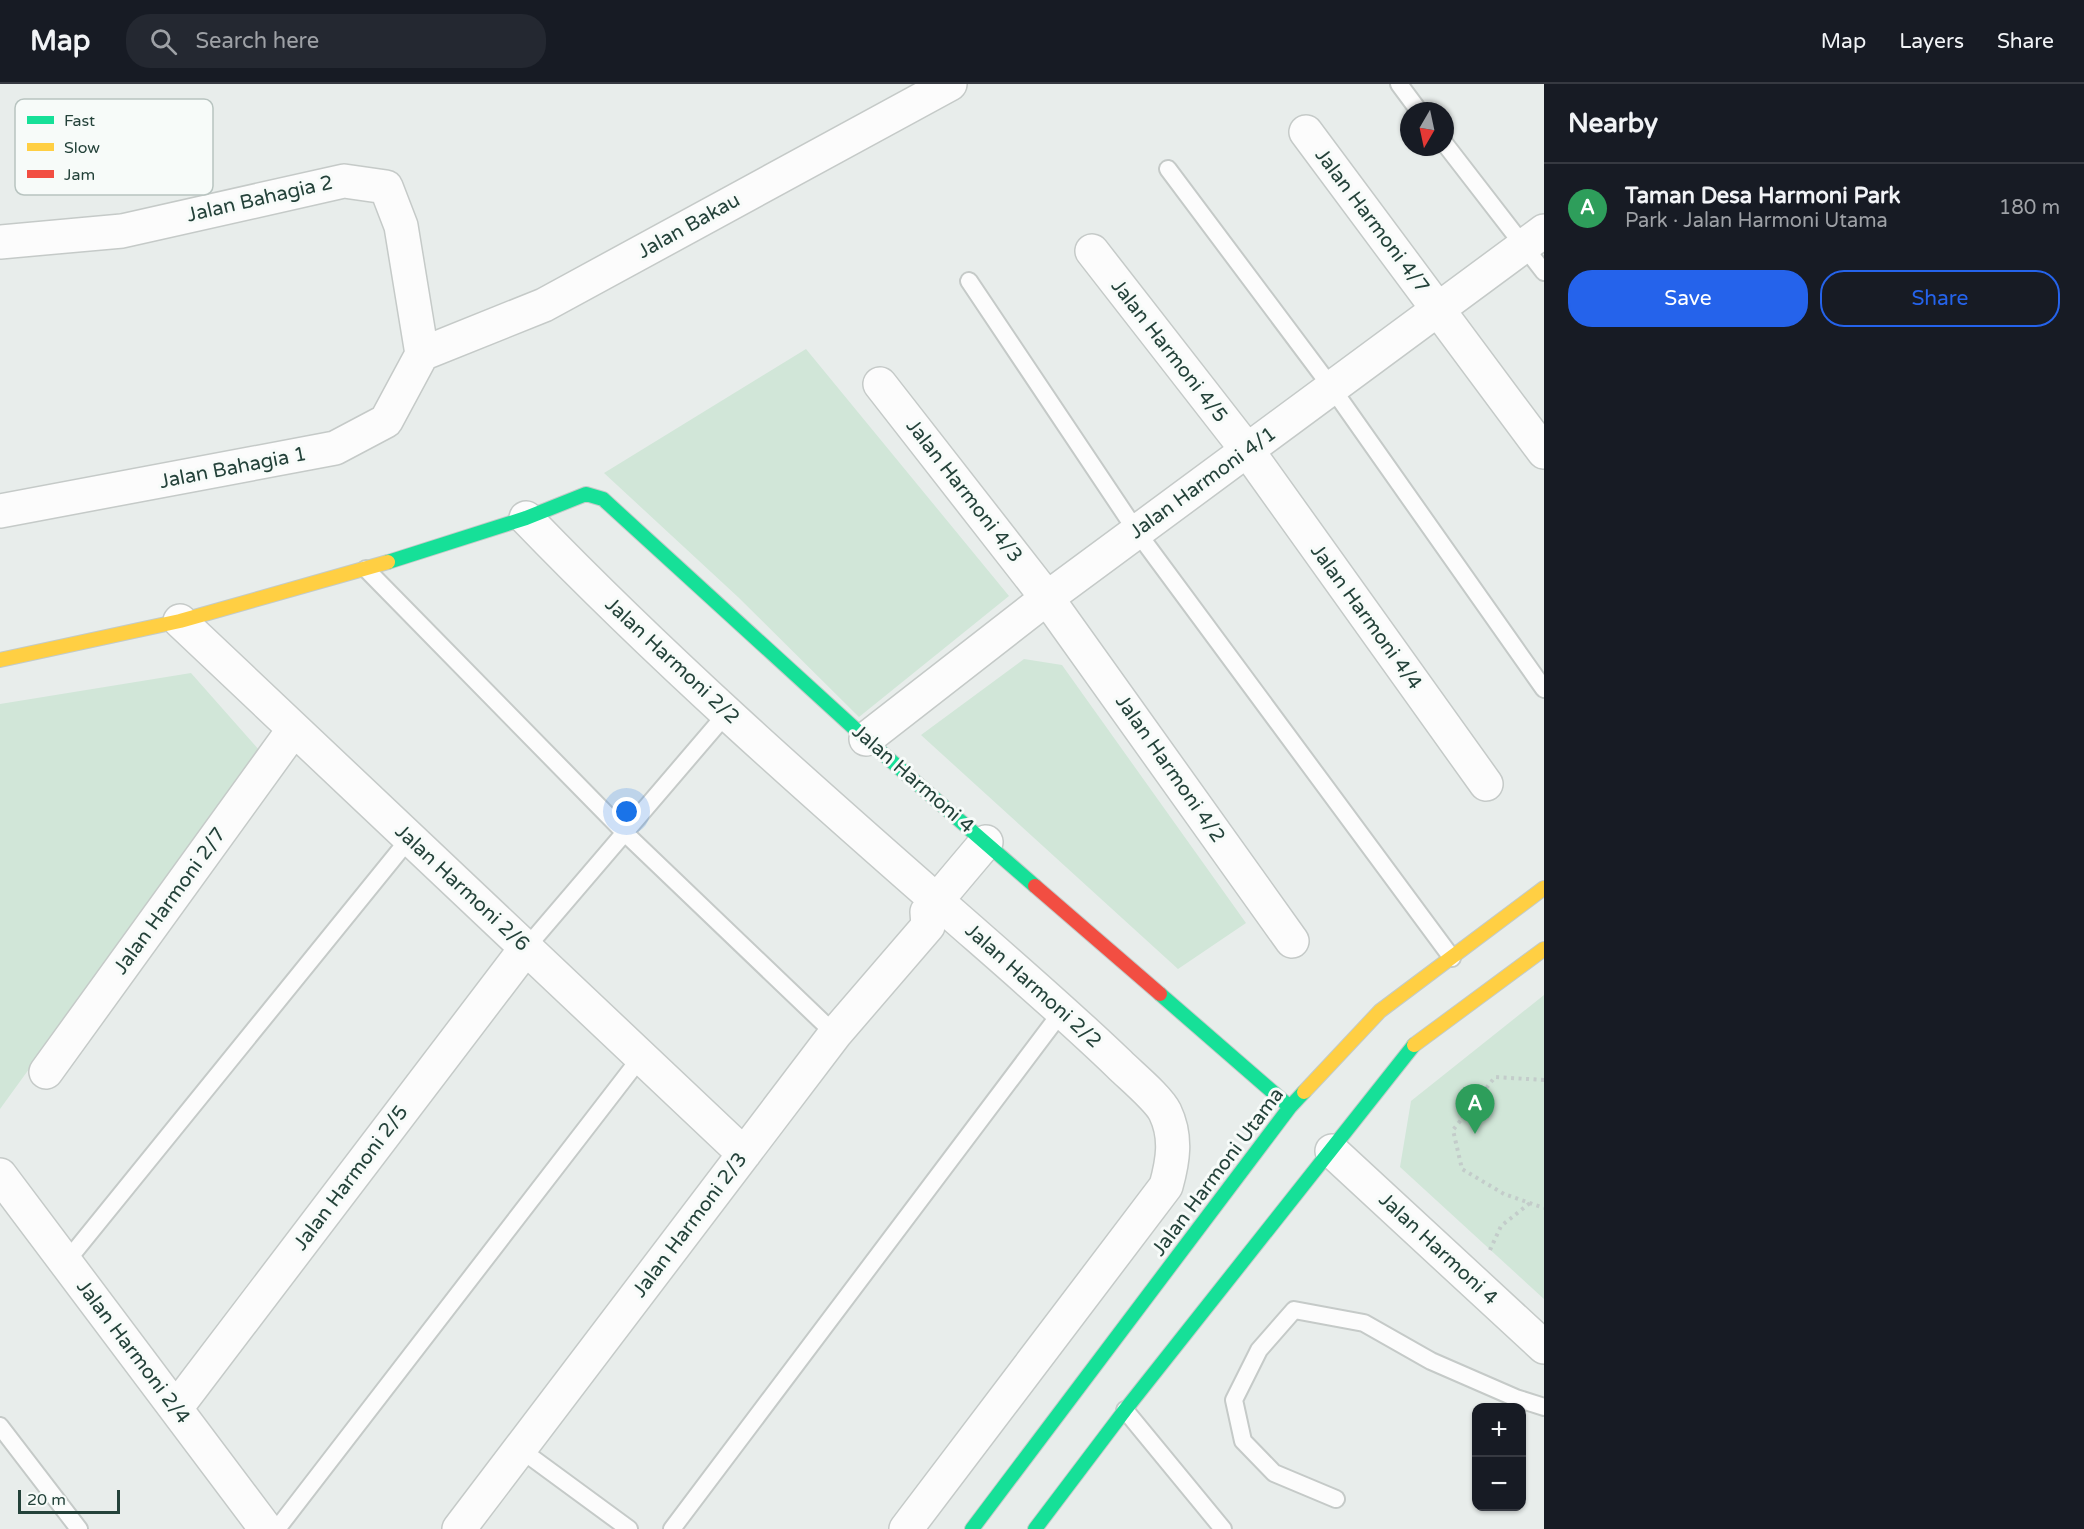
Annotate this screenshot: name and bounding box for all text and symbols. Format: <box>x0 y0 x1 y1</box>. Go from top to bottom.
search box <box>126 14 546 68</box>
text: Map <box>30 24 90 58</box>
icon: search <box>147 25 180 58</box>
text: Search here <box>195 28 319 54</box>
text: Map <box>1821 29 1866 54</box>
text: Layers <box>1899 29 1964 54</box>
text: Share <box>1997 29 2054 54</box>
legend <box>15 99 213 195</box>
north arrow <box>1400 102 1454 156</box>
text: Nearby <box>1568 108 1658 139</box>
text: Fast <box>64 111 95 131</box>
text: Slow <box>64 138 100 158</box>
street label: Jalan Harmoni 4/7 <box>1310 144 1434 298</box>
text: Jam <box>64 165 95 185</box>
street label: Jalan Bahagia 2 <box>185 171 335 227</box>
text: Taman Desa Harmoni Park <box>1625 183 1900 209</box>
street label: Jalan Bakau <box>634 188 744 264</box>
text: A <box>1580 196 1595 220</box>
text: 180 m <box>1999 196 2060 220</box>
text: Park · Jalan Harmoni Utama <box>1625 209 1888 233</box>
button: Save <box>1568 270 1808 327</box>
button: Share <box>1820 270 2060 327</box>
street label: Jalan Harmoni 4/5 <box>1106 275 1232 427</box>
street label: Jalan Harmoni 4/3 <box>901 415 1027 567</box>
street label: Jalan Harmoni 4/1 <box>1125 422 1281 544</box>
street label: Jalan Bahagia 1 <box>157 442 309 494</box>
street label: Jalan Harmoni 4/4 <box>1305 540 1427 694</box>
street label: Jalan Harmoni 2/2 <box>600 593 744 729</box>
street label: Jalan Harmoni 4/2 <box>1110 690 1230 848</box>
street label: Jalan Harmoni 4 <box>847 720 979 838</box>
your location <box>612 797 641 826</box>
street label: Jalan Harmoni 2/6 <box>390 820 534 956</box>
street label: Jalan Harmoni 2/7 <box>109 823 231 979</box>
street label: Jalan Harmoni 2/2 <box>960 919 1106 1053</box>
street label: Jalan Harmoni Utama <box>1147 1083 1289 1261</box>
pin: A <box>1456 1084 1494 1134</box>
street label: Jalan Harmoni 2/5 <box>289 1101 413 1255</box>
street label: Jalan Harmoni 2/3 <box>628 1148 752 1302</box>
street label: Jalan Harmoni 4 <box>1374 1188 1502 1310</box>
street label: Jalan Harmoni 2/4 <box>71 1275 195 1429</box>
map controls <box>1472 1403 1526 1511</box>
button: + <box>1472 1403 1526 1457</box>
button: − <box>1472 1457 1526 1511</box>
scale bar <box>18 1487 120 1514</box>
text: 20 m <box>27 1490 66 1510</box>

